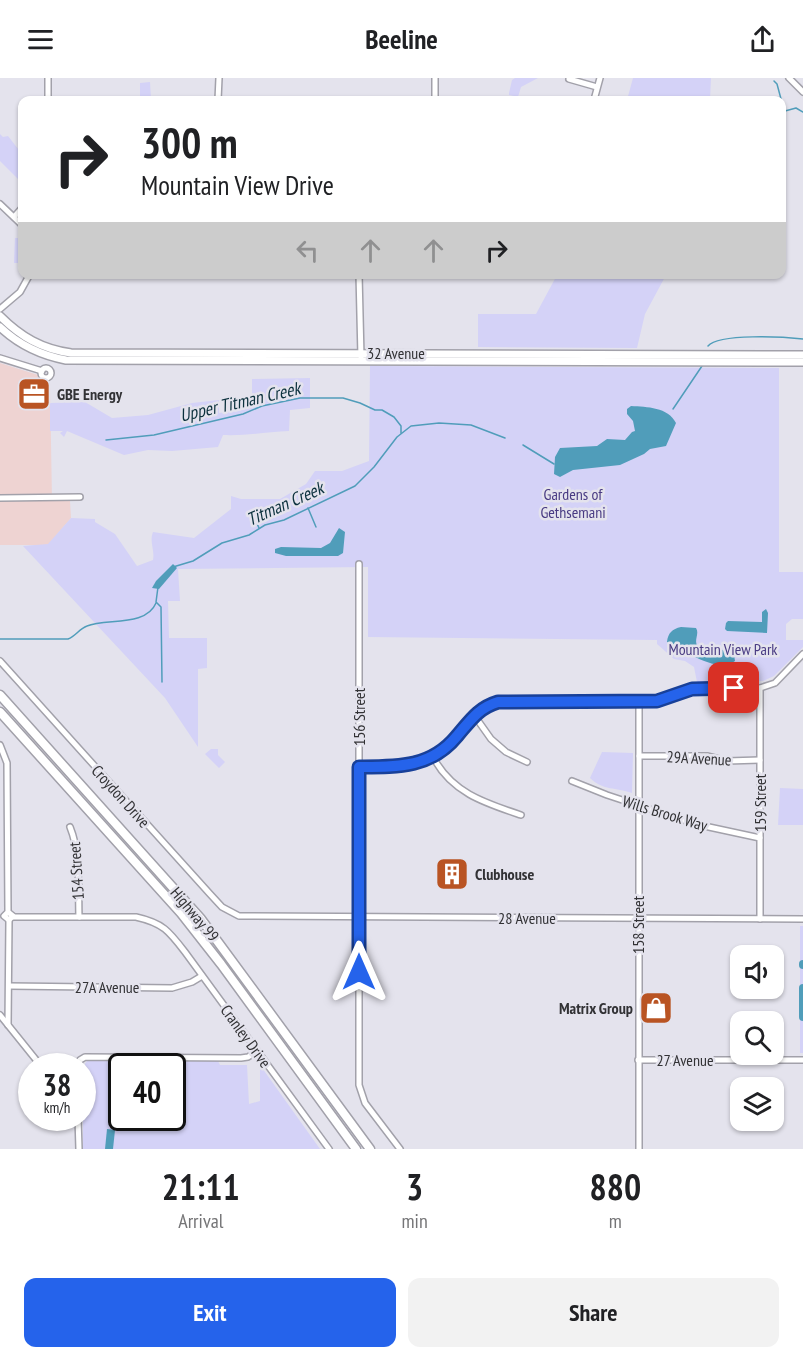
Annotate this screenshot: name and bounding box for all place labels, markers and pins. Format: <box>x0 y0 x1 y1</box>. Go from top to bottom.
office icon: GBE Energy <box>16 376 52 412</box>
place label: GBE Energy <box>57 384 123 404</box>
pin <box>708 662 759 713</box>
building icon: Clubhouse <box>434 856 470 892</box>
place label: Clubhouse <box>475 864 534 884</box>
shop icon: Matrix Group <box>638 990 674 1026</box>
place label: Matrix Group <box>559 998 633 1018</box>

